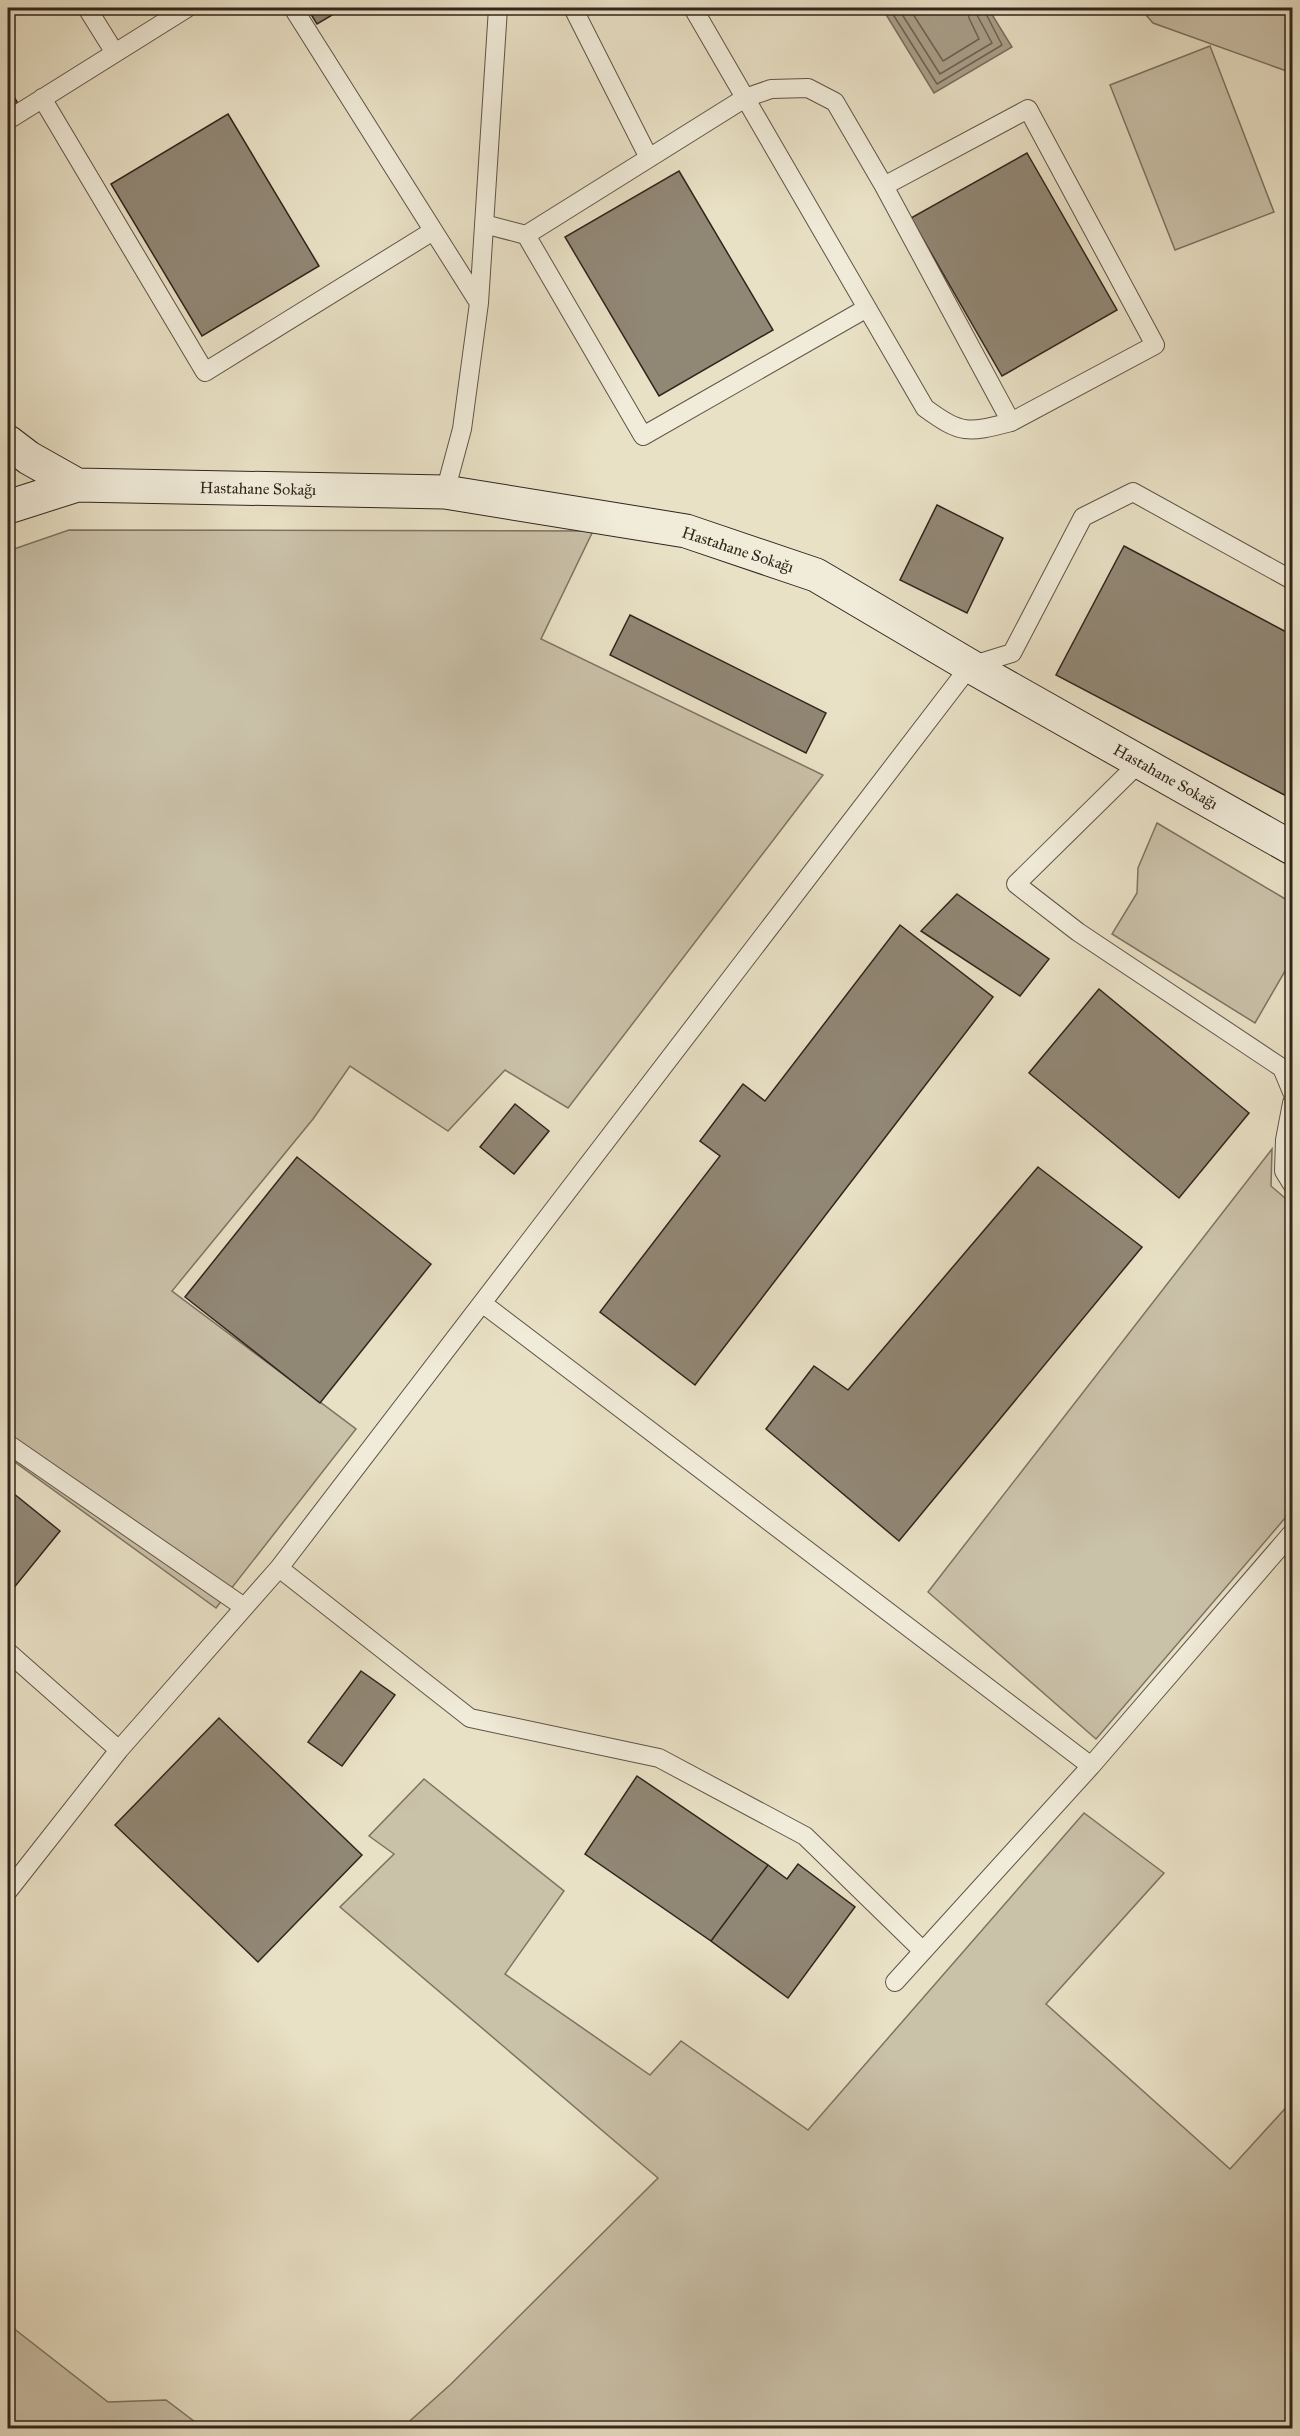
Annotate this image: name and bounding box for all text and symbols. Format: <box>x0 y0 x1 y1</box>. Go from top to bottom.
street label: Hastahane Sokağı <box>200 478 317 500</box>
street label: Hastahane Sokağı <box>679 522 797 578</box>
street label: Hastahane Sokağı <box>1110 740 1222 814</box>

